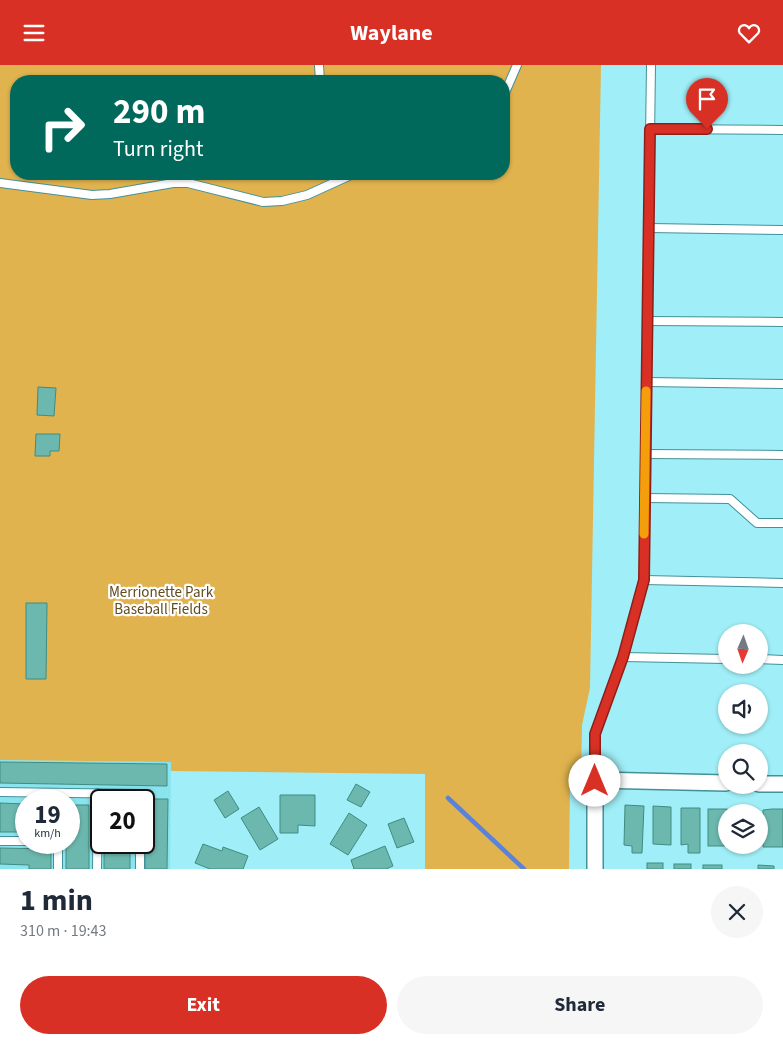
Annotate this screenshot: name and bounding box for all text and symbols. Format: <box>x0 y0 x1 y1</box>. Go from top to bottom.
text: Waylane <box>350 17 433 49</box>
icon: menu <box>20 19 48 47</box>
icon: heart <box>735 19 763 47</box>
pin <box>686 78 728 129</box>
icon: arrive <box>693 85 721 113</box>
text: 290 m <box>113 87 205 137</box>
icon: right <box>30 95 95 160</box>
text: Turn right <box>113 133 203 165</box>
park label: Merrionette Park Baseball Fields <box>109 582 214 620</box>
north arrow <box>718 624 768 674</box>
map controls <box>718 624 768 854</box>
button: sound <box>718 684 768 734</box>
button: search <box>718 744 768 794</box>
position arrow <box>568 754 620 806</box>
speed limit sign: 20 <box>90 789 155 854</box>
text: 19 <box>34 797 61 833</box>
button: layers <box>718 804 768 854</box>
text: km/h <box>34 825 61 842</box>
text: 1 min <box>20 879 93 922</box>
button: close <box>711 886 763 938</box>
text: 310 m · 19:43 <box>20 920 107 942</box>
button: Exit <box>20 976 387 1034</box>
button: Share <box>397 976 763 1034</box>

